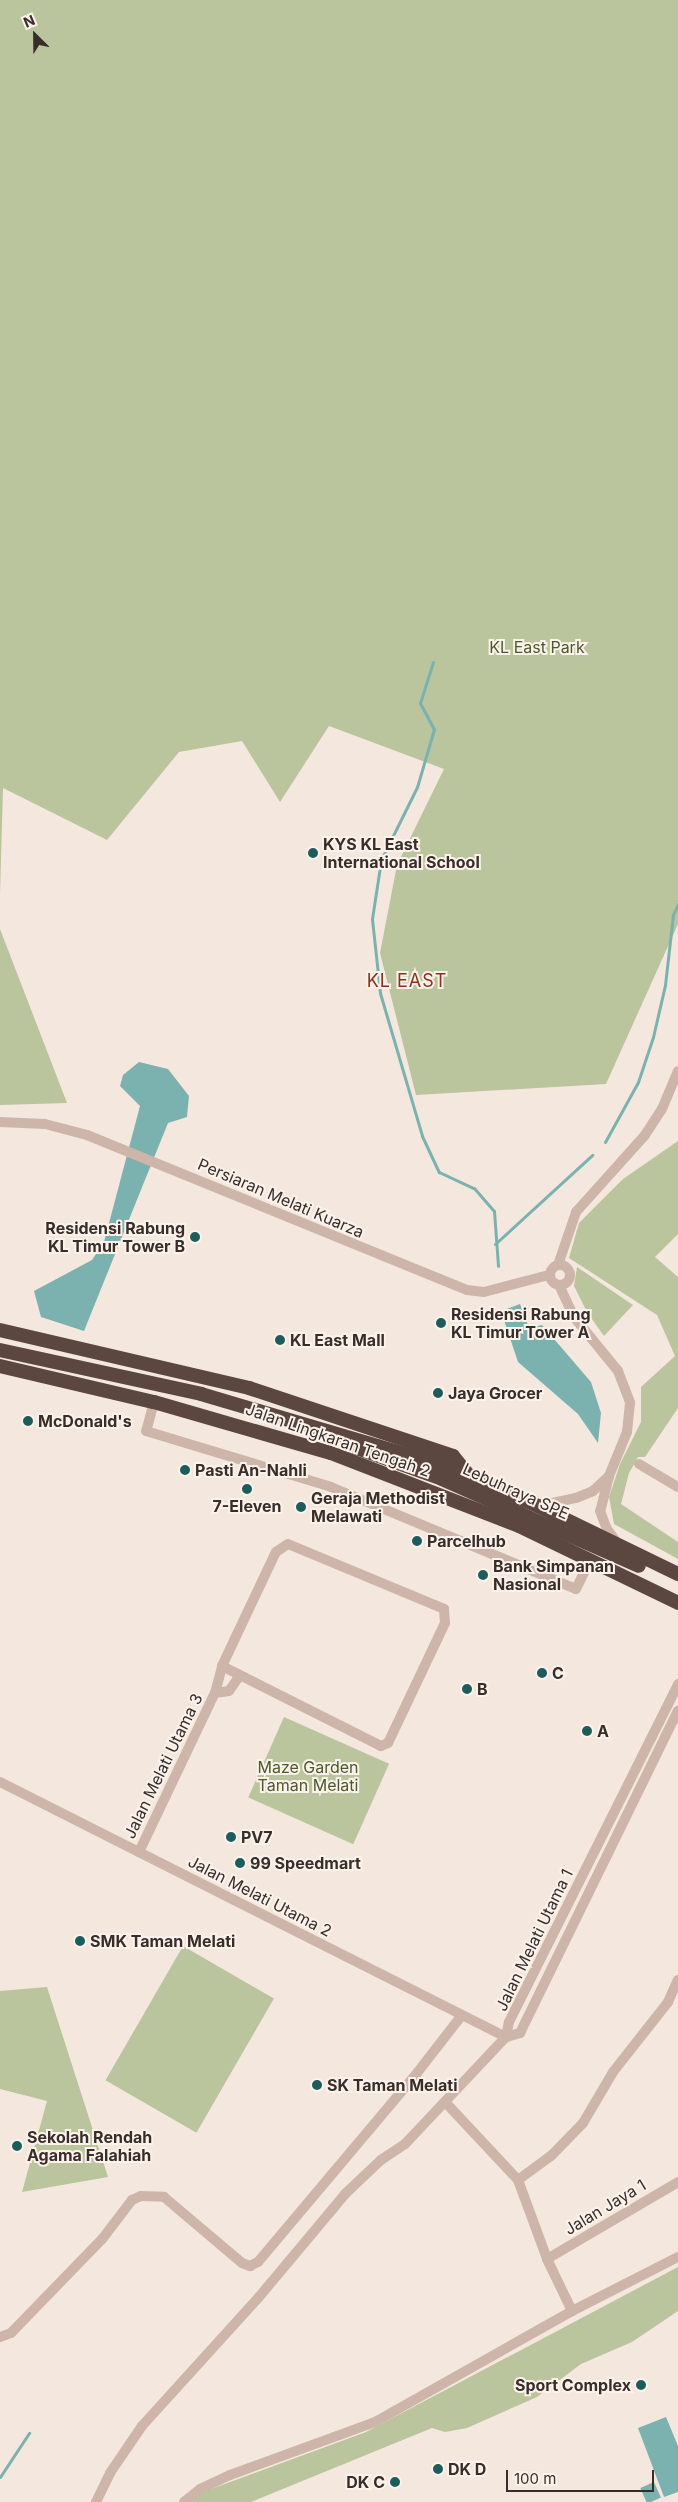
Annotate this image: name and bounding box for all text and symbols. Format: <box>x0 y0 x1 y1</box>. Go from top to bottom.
north arrow <box>10 10 60 60</box>
text: N <box>21 11 37 31</box>
park label: KL East Park <box>489 637 585 657</box>
place label: KYS KL East International School <box>323 834 480 872</box>
marker: KYS KL East International School <box>307 847 319 859</box>
district label: KL EAST <box>366 970 448 992</box>
street label: Persiaran Melati Kuarza <box>195 1154 367 1242</box>
place label: Residensi Rabung KL Timur Tower B <box>45 1218 185 1256</box>
marker: Residensi Rabung KL Timur Tower B <box>189 1231 201 1243</box>
place label: Residensi Rabung KL Timur Tower A <box>451 1304 591 1342</box>
marker: Residensi Rabung KL Timur Tower A <box>435 1317 447 1329</box>
place label: KL East Mall <box>290 1330 385 1350</box>
marker: KL East Mall <box>274 1334 286 1346</box>
place label: Jaya Grocer <box>448 1383 542 1403</box>
marker: Jaya Grocer <box>432 1387 444 1399</box>
street label: Jalan Lingkaran Tengah 2 <box>243 1399 433 1481</box>
place label: McDonald's <box>38 1411 132 1431</box>
marker: McDonald's <box>22 1415 34 1427</box>
street label: Lebuhraya SPE <box>460 1459 572 1523</box>
place label: Pasti An-Nahli <box>195 1460 307 1480</box>
marker: Pasti An-Nahli <box>179 1464 191 1476</box>
marker: 7-Eleven <box>241 1483 253 1495</box>
place label: Geraja Methodist Melawati <box>311 1488 445 1526</box>
place label: 7-Eleven <box>213 1496 281 1516</box>
marker: Geraja Methodist Melawati <box>295 1501 307 1513</box>
place label: Parcelhub <box>427 1531 506 1551</box>
marker: Parcelhub <box>411 1535 423 1547</box>
place label: Bank Simpanan Nasional <box>493 1556 614 1594</box>
marker: Bank Simpanan Nasional <box>477 1569 489 1581</box>
place label: C <box>552 1663 564 1683</box>
marker: C <box>536 1667 548 1679</box>
place label: B <box>477 1679 488 1699</box>
marker: B <box>461 1683 473 1695</box>
street label: Jalan Melati Utama 3 <box>120 1690 206 1842</box>
place label: A <box>597 1721 609 1741</box>
marker: A <box>581 1725 593 1737</box>
park label: Maze Garden Taman Melati <box>257 1757 359 1795</box>
place label: PV7 <box>241 1827 273 1847</box>
marker: PV7 <box>225 1831 237 1843</box>
street label: Jalan Melati Utama 2 <box>185 1851 335 1941</box>
place label: 99 Speedmart <box>250 1853 361 1873</box>
marker: 99 Speedmart <box>234 1857 246 1869</box>
street label: Jalan Melati Utama 1 <box>491 1866 577 2014</box>
place label: SMK Taman Melati <box>90 1931 235 1951</box>
marker: SMK Taman Melati <box>74 1935 86 1947</box>
place label: SK Taman Melati <box>327 2075 457 2095</box>
marker: SK Taman Melati <box>311 2079 323 2091</box>
place label: Sekolah Rendah Agama Falahiah <box>27 2127 152 2165</box>
marker: Sekolah Rendah Agama Falahiah <box>11 2140 23 2152</box>
street label: Jalan Jaya 1 <box>561 2175 649 2239</box>
place label: Sport Complex <box>515 2375 631 2395</box>
marker: Sport Complex <box>635 2379 647 2391</box>
place label: DK D <box>448 2459 486 2479</box>
scale bar <box>508 2460 656 2492</box>
marker: DK D <box>432 2463 444 2475</box>
text: 100 m <box>514 2469 556 2488</box>
place label: DK C <box>346 2472 385 2492</box>
marker: DK C <box>389 2476 401 2488</box>

